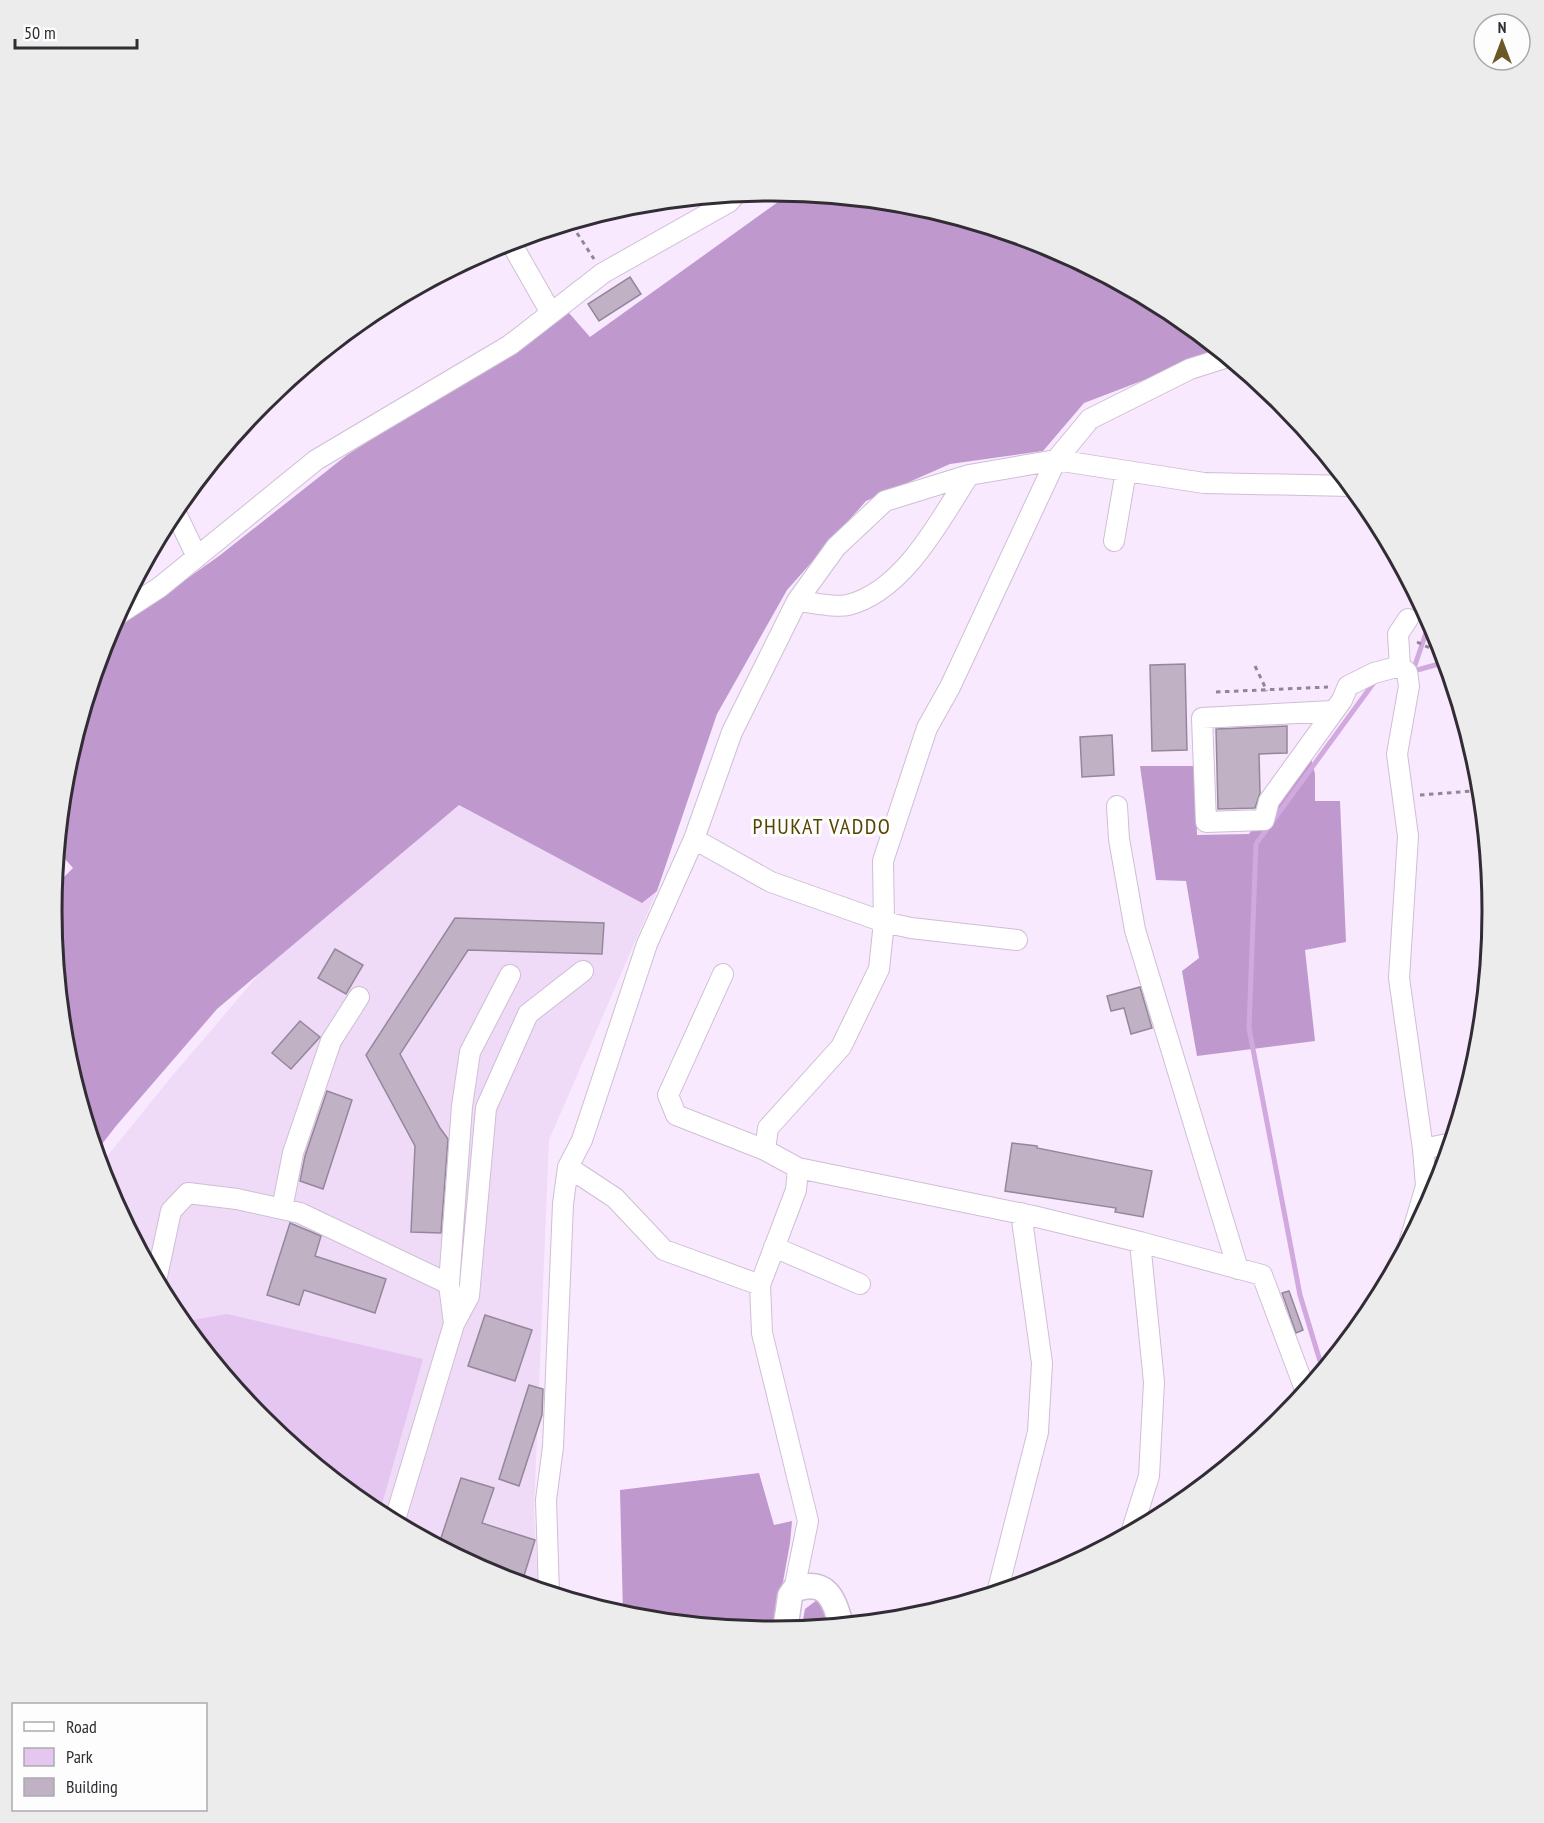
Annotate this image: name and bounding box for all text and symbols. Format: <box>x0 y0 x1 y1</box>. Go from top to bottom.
scale bar <box>15 12 136 50</box>
north arrow <box>1472 12 1532 72</box>
text: N <box>1498 17 1506 37</box>
text: 50 m <box>24 21 56 44</box>
district label: PHUKAT VADDO <box>753 812 891 840</box>
legend <box>12 1703 207 1811</box>
text: Road <box>66 1715 97 1738</box>
text: Park <box>66 1745 93 1768</box>
text: Building <box>66 1775 118 1798</box>

